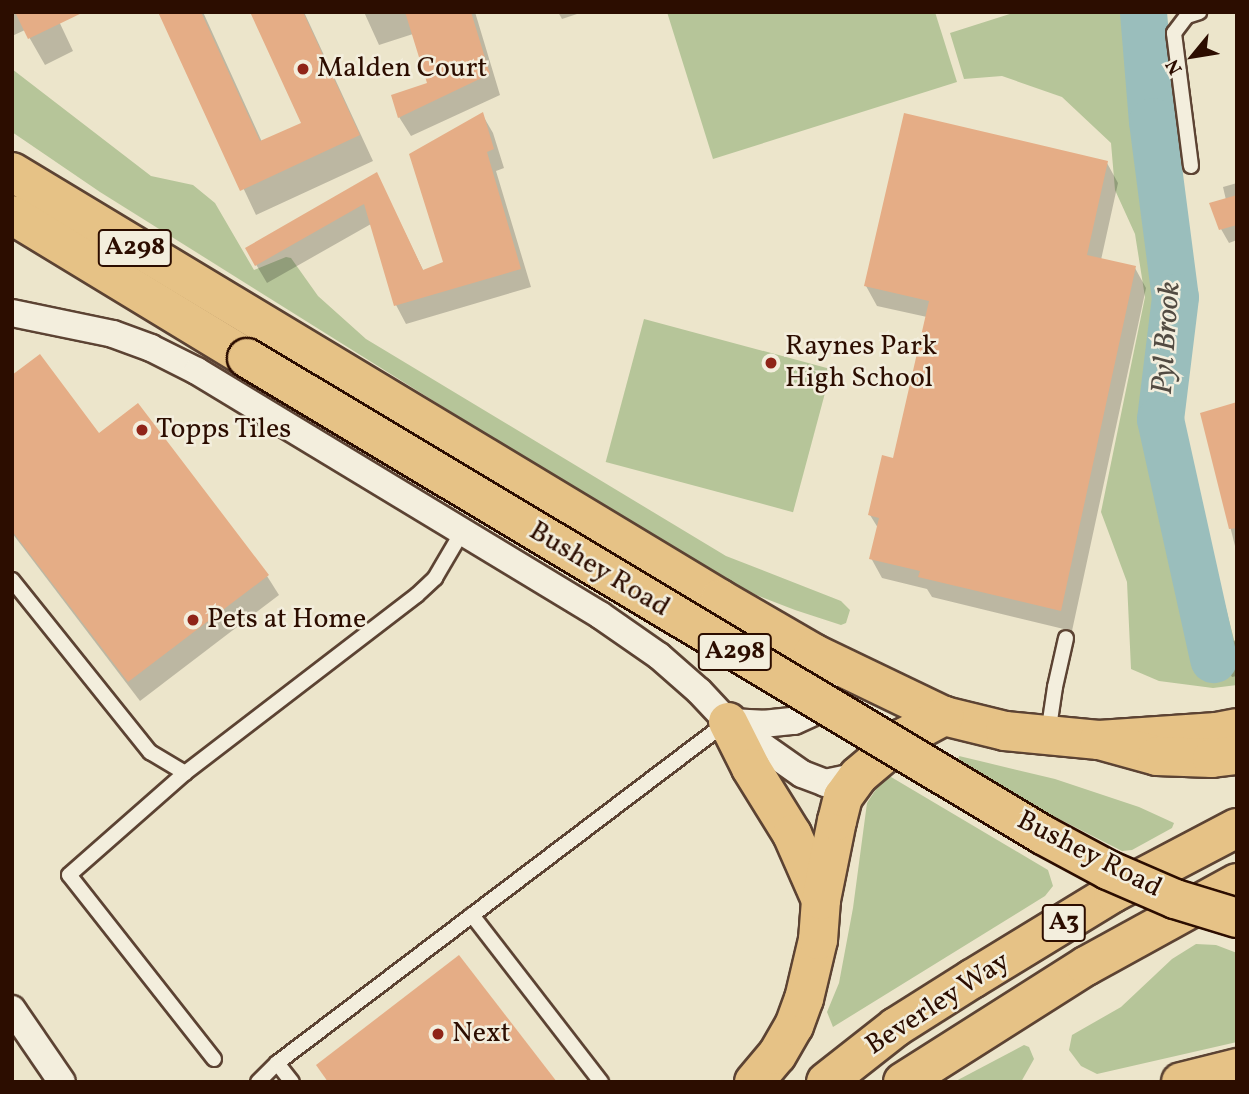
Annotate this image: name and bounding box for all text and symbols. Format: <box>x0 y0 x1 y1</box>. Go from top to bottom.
north arrow <box>1158 21 1228 91</box>
place label: Malden Court <box>317 52 487 86</box>
text: N <box>1160 54 1190 79</box>
marker: Malden Court <box>295 61 311 77</box>
road number: A298 <box>96 226 174 270</box>
water label: Pyl Brook <box>1145 280 1189 396</box>
place label: Raynes Park High School <box>785 330 937 396</box>
marker: Raynes Park High School <box>763 355 779 371</box>
place label: Topps Tiles <box>156 413 292 447</box>
marker: Topps Tiles <box>134 422 150 438</box>
street label: Bushey Road <box>522 515 676 625</box>
place label: Pets at Home <box>207 603 366 637</box>
marker: Pets at Home <box>185 612 201 628</box>
road number: A298 <box>696 630 774 674</box>
street label: Bushey Road <box>1011 804 1167 906</box>
road number: A3 <box>1041 900 1087 946</box>
street label: Beverley Way <box>859 945 1017 1063</box>
place label: Next <box>452 1017 510 1051</box>
marker: Next <box>430 1026 446 1042</box>

